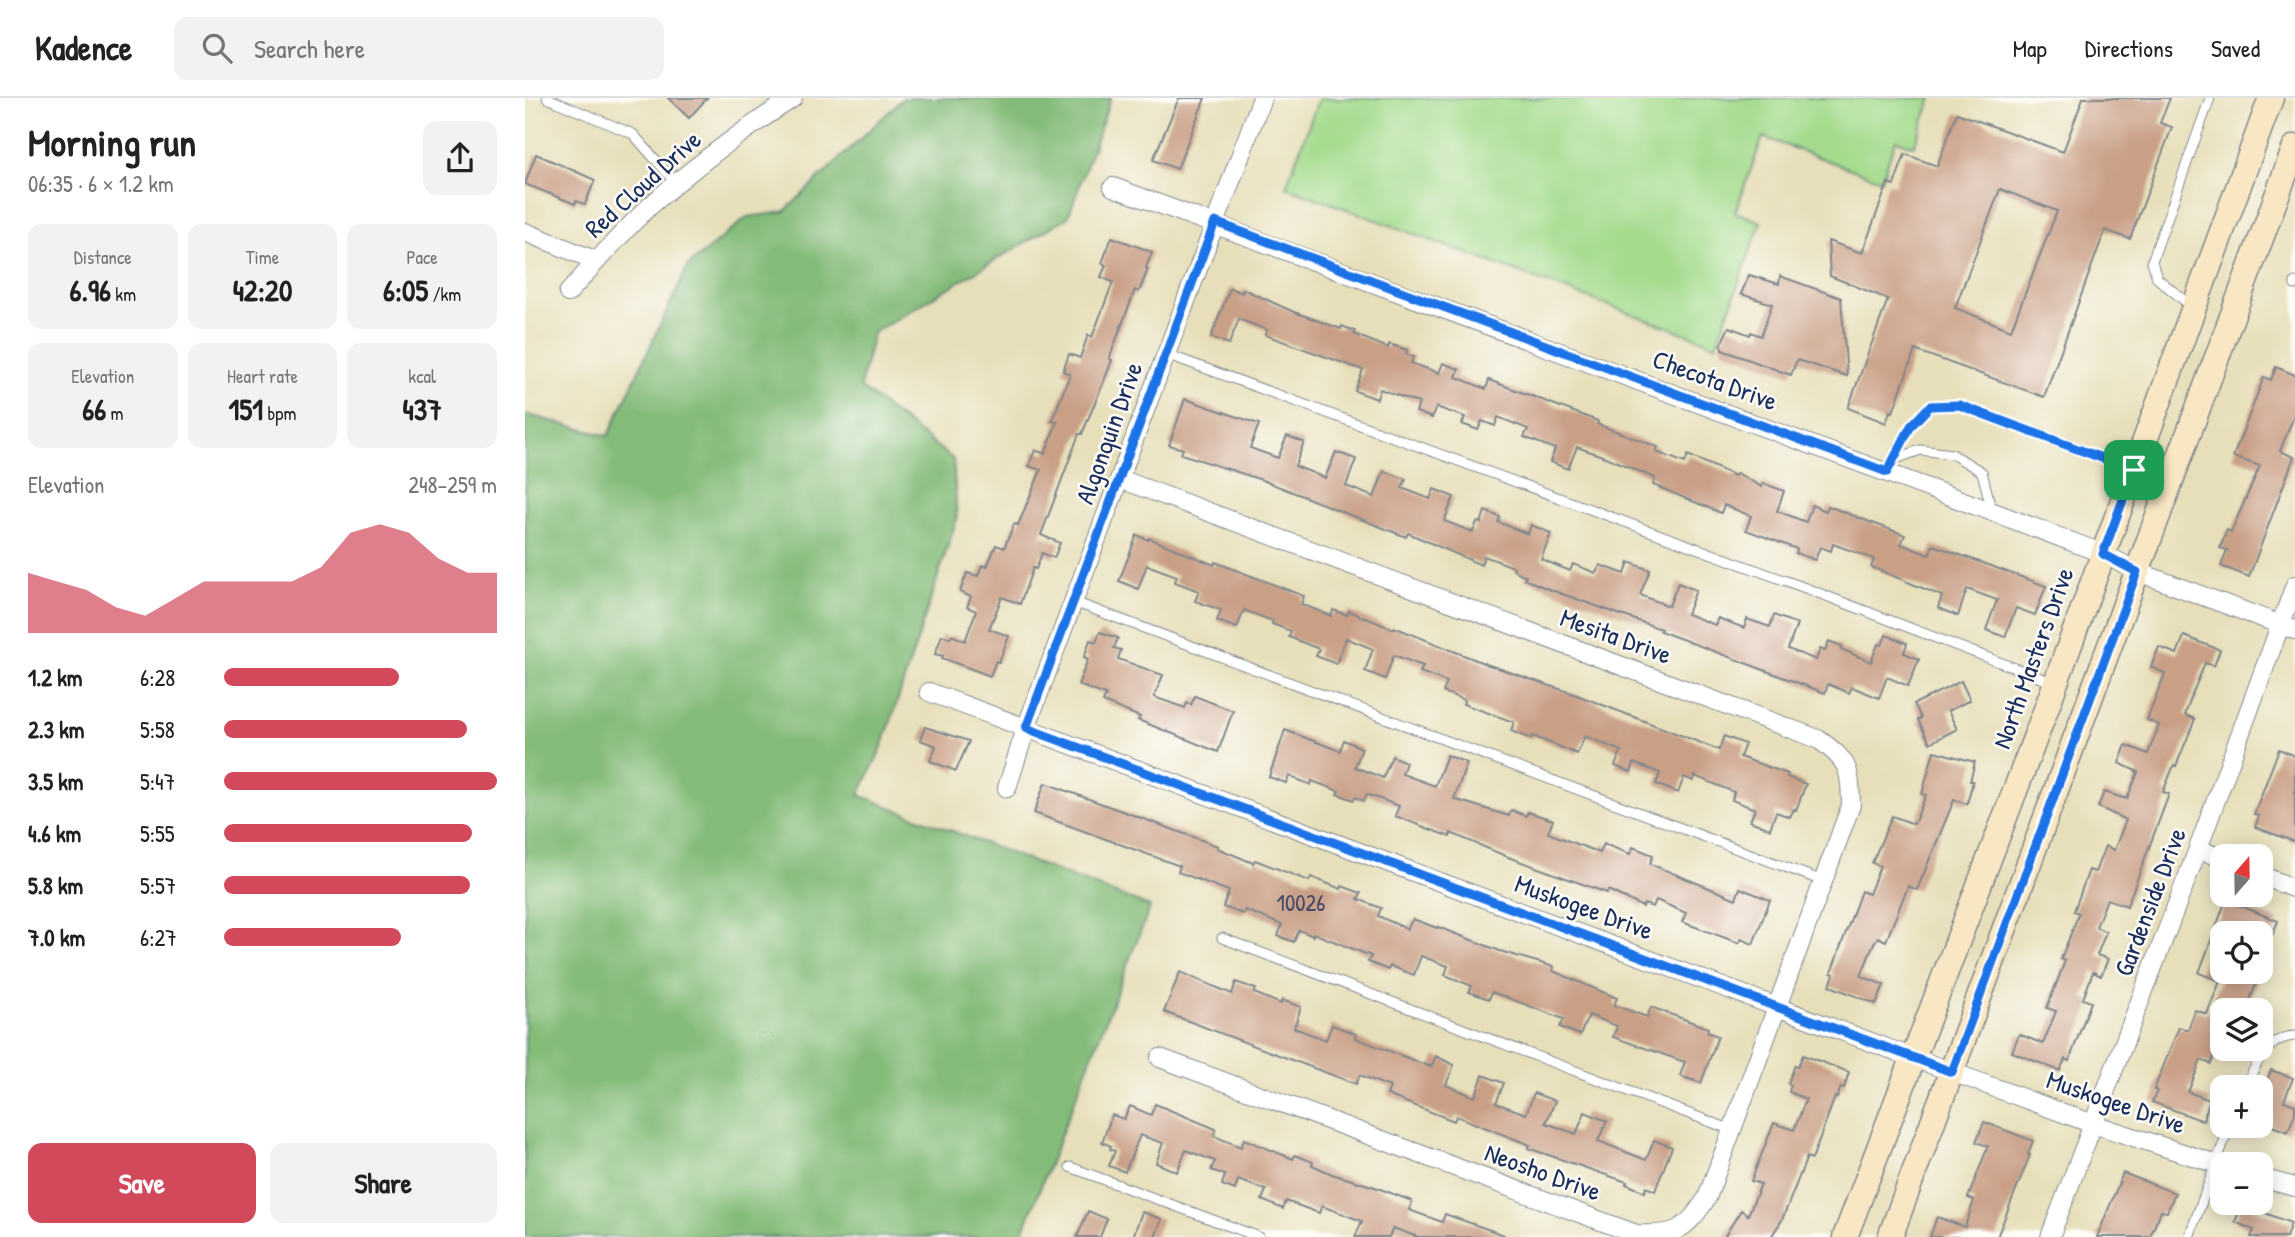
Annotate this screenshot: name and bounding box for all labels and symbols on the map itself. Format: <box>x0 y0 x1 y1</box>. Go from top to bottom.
street label: Red Cloud Drive <box>577 122 708 245</box>
street label: Checota Drive <box>1648 341 1782 418</box>
street label: Algonquin Drive <box>1067 357 1150 509</box>
pin <box>2104 440 2164 500</box>
street label: North Masters Drive <box>1984 563 2081 753</box>
street label: Mesita Drive <box>1556 599 1677 672</box>
street label: Gardenside Drive <box>2105 823 2194 981</box>
north arrow <box>2210 844 2273 906</box>
street label: Muskogee Drive <box>1510 865 1658 948</box>
house number: 10026 <box>1277 887 1325 918</box>
street label: Muskogee Drive <box>2042 1061 2190 1142</box>
street label: Neosho Drive <box>1480 1134 1606 1209</box>

